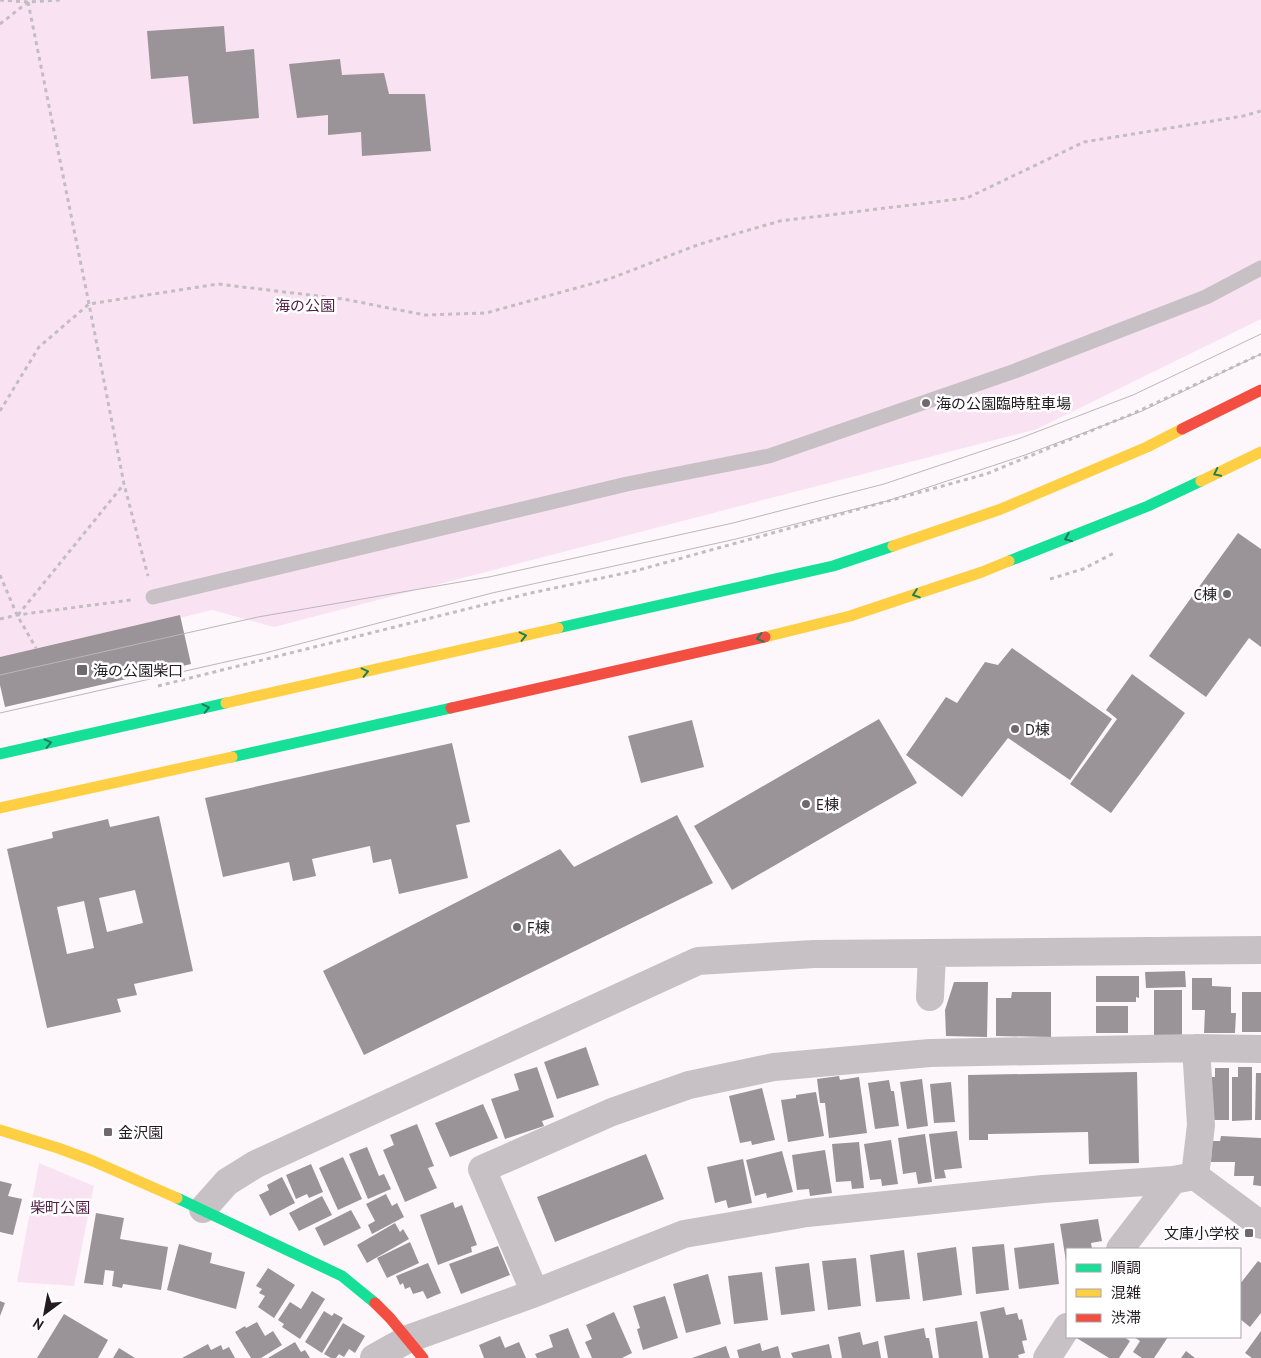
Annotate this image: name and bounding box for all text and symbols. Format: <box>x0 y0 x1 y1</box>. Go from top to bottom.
park label: 海の公園 <box>275 296 335 315</box>
place label: 海の公園臨時駐車場 <box>936 394 1071 413</box>
marker: 海の公園臨時駐車場 <box>920 397 932 409</box>
one-way arrow <box>1213 467 1222 477</box>
one-way arrow <box>1064 531 1073 542</box>
place label: C棟 <box>1193 585 1217 604</box>
one-way arrow <box>912 588 921 598</box>
marker: C棟 <box>1221 588 1233 600</box>
one-way arrow <box>519 631 528 642</box>
one-way arrow <box>755 632 764 643</box>
place label: 海の公園柴口 <box>93 661 183 680</box>
marker: 海の公園柴口 <box>75 663 89 677</box>
one-way arrow <box>360 667 369 678</box>
one-way arrow <box>202 703 211 714</box>
place label: D棟 <box>1025 720 1050 739</box>
marker: D棟 <box>1009 723 1021 735</box>
one-way arrow <box>43 738 52 749</box>
place label: E棟 <box>816 795 839 814</box>
marker: E棟 <box>800 798 812 810</box>
place label: F棟 <box>527 918 550 937</box>
marker: F棟 <box>511 921 523 933</box>
place label: 金沢園 <box>118 1123 163 1142</box>
marker: 金沢園 <box>102 1126 114 1138</box>
park label: 柴町公園 <box>30 1198 90 1217</box>
place label: 文庫小学校 <box>1164 1224 1239 1243</box>
marker: 文庫小学校 <box>1243 1227 1255 1239</box>
legend <box>1066 1248 1241 1338</box>
text: 順調 <box>1111 1258 1141 1277</box>
text: 混雑 <box>1111 1283 1141 1302</box>
north arrow <box>20 1288 70 1338</box>
text: 渋滞 <box>1111 1308 1141 1327</box>
text: N <box>29 1314 47 1334</box>

